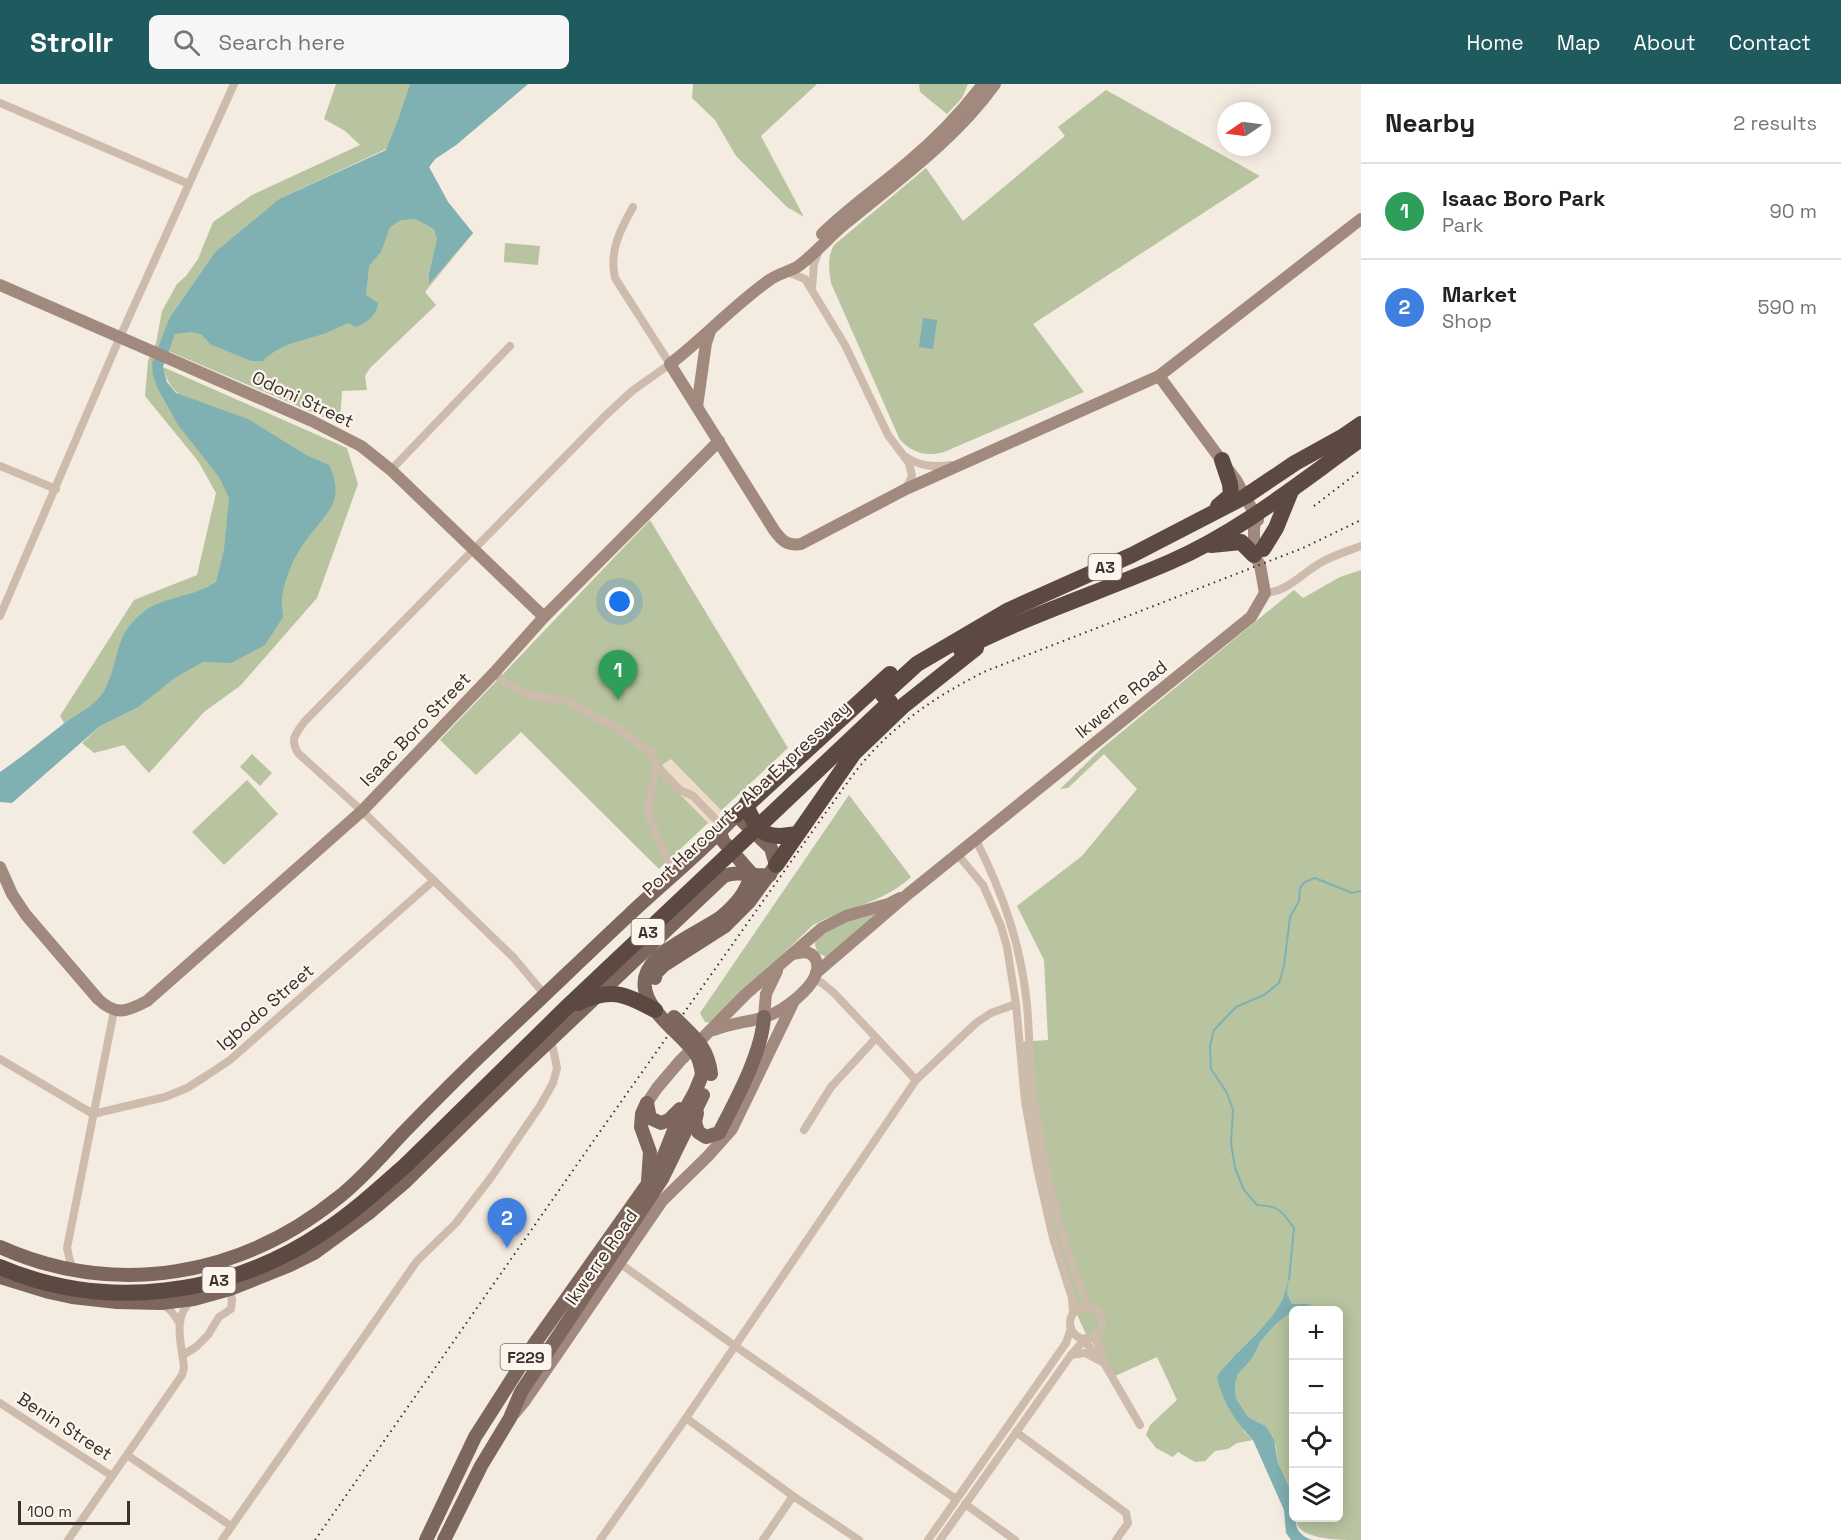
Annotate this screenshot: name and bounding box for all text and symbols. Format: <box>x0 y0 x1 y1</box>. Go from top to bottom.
search box <box>149 15 569 69</box>
text: Strollr <box>30 24 113 60</box>
icon: search <box>170 26 203 59</box>
text: Search here <box>218 28 345 56</box>
text: Home <box>1466 29 1524 56</box>
text: Map <box>1557 29 1601 56</box>
text: About <box>1634 29 1696 56</box>
text: Contact <box>1729 29 1811 56</box>
north arrow <box>1217 102 1271 156</box>
text: Nearby <box>1385 106 1475 140</box>
text: 2 results <box>1733 110 1817 136</box>
text: Isaac Boro Park <box>1442 184 1605 212</box>
text: 1 <box>1400 198 1409 224</box>
text: 90 m <box>1770 198 1817 224</box>
text: Park <box>1442 212 1484 238</box>
text: Market <box>1442 280 1517 308</box>
text: 2 <box>1399 294 1410 320</box>
text: 590 m <box>1758 294 1817 320</box>
text: Shop <box>1442 308 1492 334</box>
street label: Odoni Street <box>248 365 358 433</box>
road number: A3 <box>1088 554 1122 580</box>
your location <box>605 587 634 616</box>
pin: 1 <box>598 650 638 700</box>
street label: Ikwerre Road <box>1070 655 1172 743</box>
street label: Isaac Boro Street <box>355 667 475 791</box>
street label: Port Harcourt - Aba Expressway <box>637 696 855 900</box>
road number: A3 <box>632 919 664 945</box>
street label: Igbodo Street <box>212 959 318 1055</box>
pin: 2 <box>488 1198 526 1248</box>
street label: Ikwerre Road <box>560 1205 642 1309</box>
road number: A3 <box>202 1267 236 1293</box>
map controls <box>1289 1306 1343 1522</box>
button: + <box>1289 1306 1343 1360</box>
road number: F229 <box>500 1344 552 1370</box>
button: − <box>1289 1360 1343 1414</box>
street label: Benin Street <box>13 1387 117 1465</box>
button: locate <box>1289 1414 1343 1468</box>
button: layers <box>1289 1468 1343 1522</box>
scale bar <box>18 1498 130 1526</box>
text: 100 m <box>27 1501 72 1522</box>

